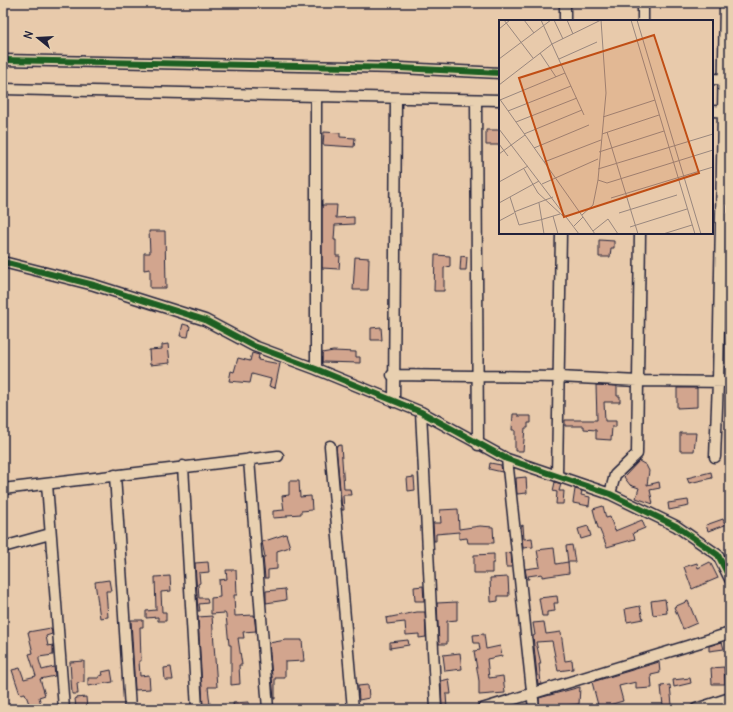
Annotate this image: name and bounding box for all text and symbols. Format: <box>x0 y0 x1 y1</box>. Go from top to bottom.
north arrow <box>18 18 58 58</box>
inset map <box>499 20 713 234</box>
text: N <box>21 29 36 41</box>

